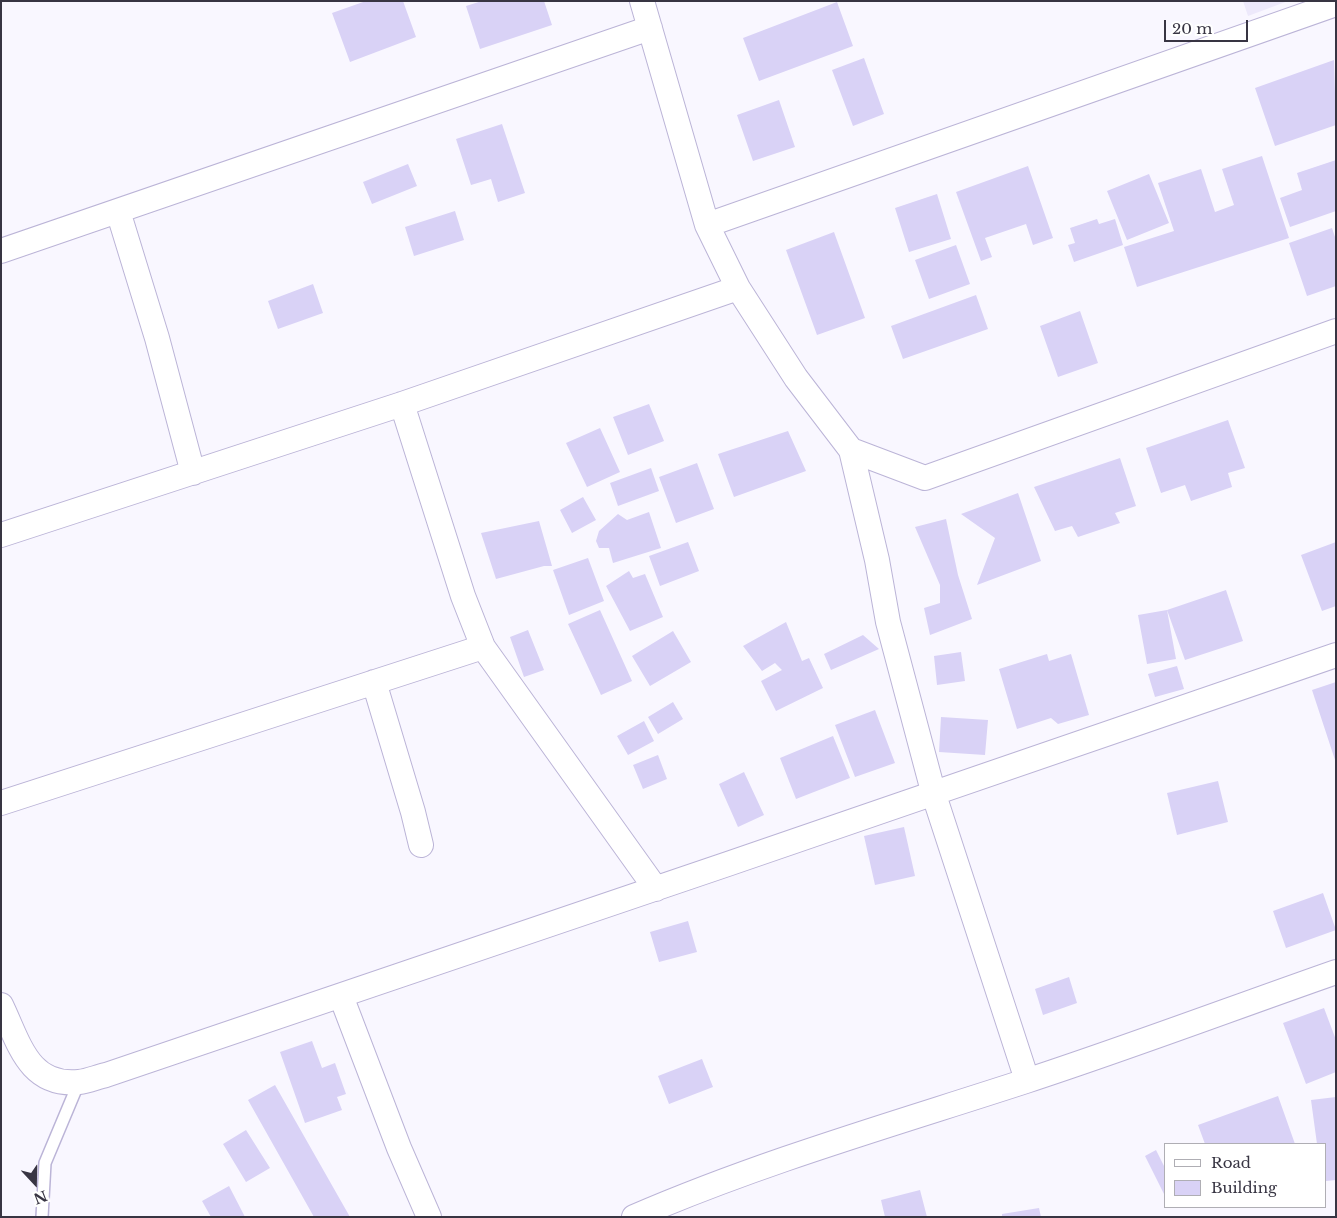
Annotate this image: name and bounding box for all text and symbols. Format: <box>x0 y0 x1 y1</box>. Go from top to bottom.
scale bar <box>1167 10 1251 42</box>
text: 20 m <box>1172 19 1212 38</box>
legend <box>1164 1143 1327 1208</box>
text: Road <box>1211 1153 1251 1172</box>
north arrow <box>10 1158 60 1208</box>
text: Building <box>1211 1178 1277 1197</box>
text: N <box>31 1186 50 1208</box>

